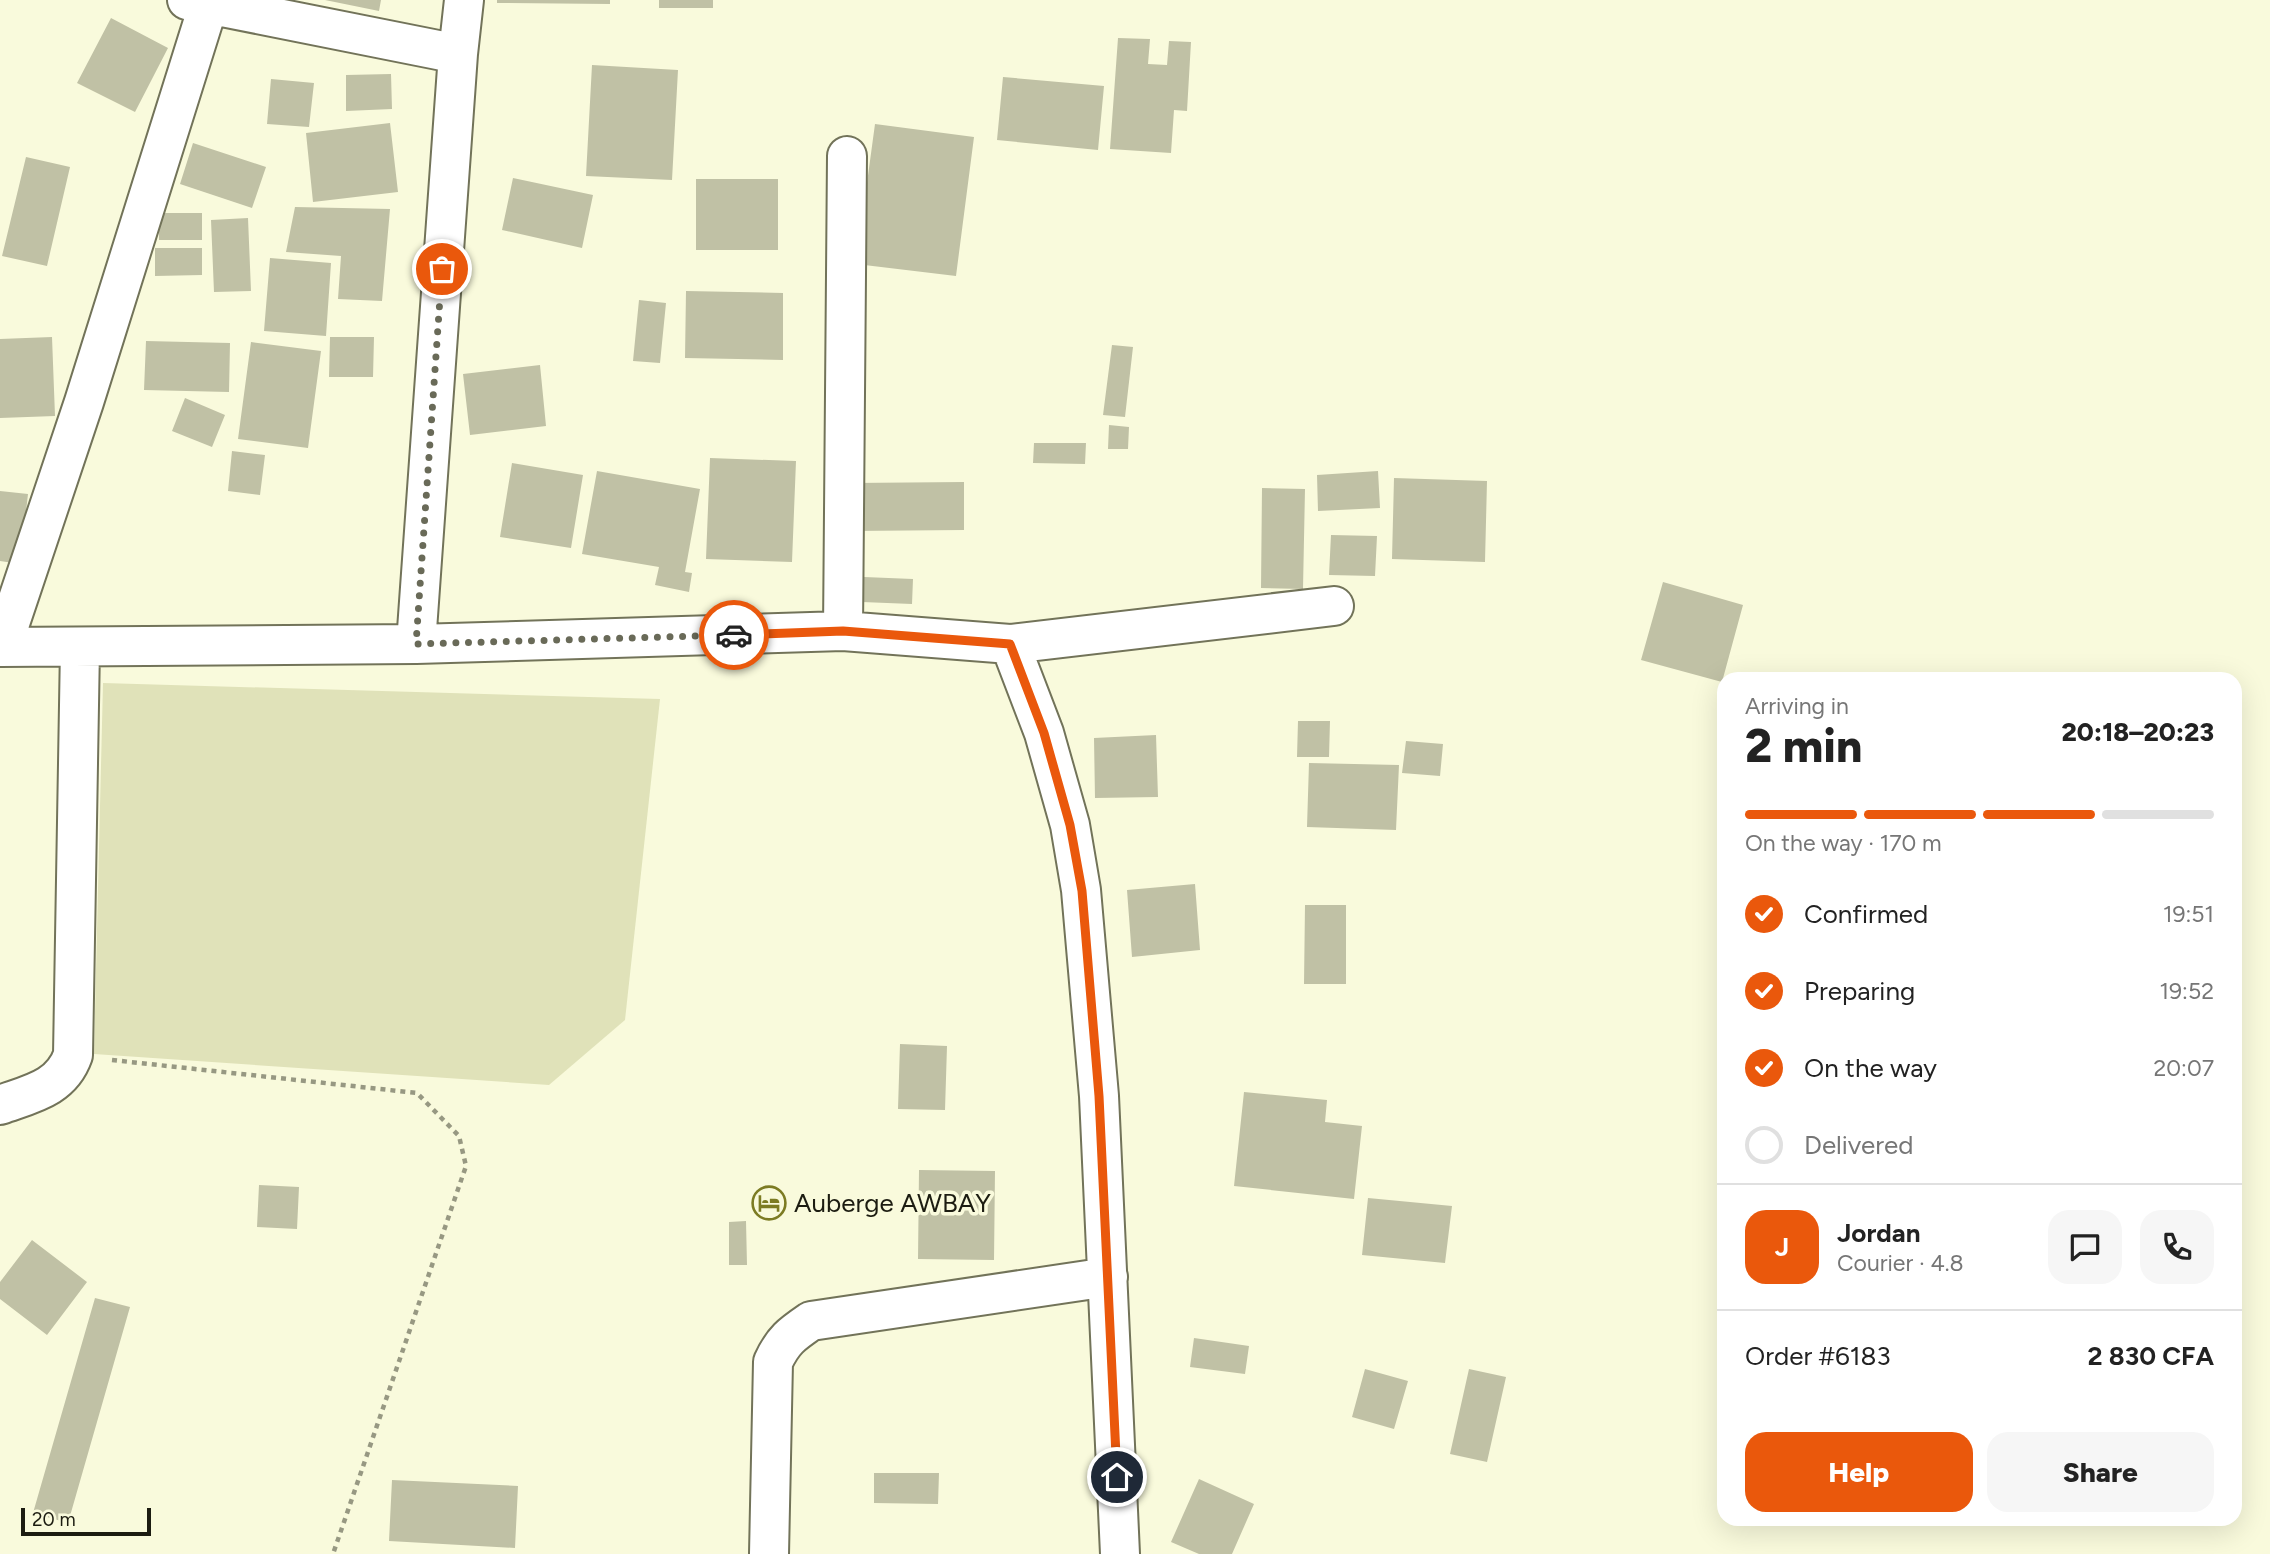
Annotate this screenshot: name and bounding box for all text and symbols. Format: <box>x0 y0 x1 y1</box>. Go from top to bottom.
pin <box>412 239 472 299</box>
icon: bag <box>423 250 461 288</box>
courier <box>699 600 769 670</box>
icon: car <box>715 616 753 654</box>
text: Arriving in <box>1745 692 1849 720</box>
text: 20:18–20:23 <box>2062 716 2214 748</box>
text: 2 min <box>1745 718 1862 774</box>
text: On the way · 170 m <box>1745 829 1942 857</box>
icon: check <box>1745 895 1783 933</box>
text: Confirmed <box>1804 898 1928 930</box>
text: 19:51 <box>2163 900 2214 928</box>
icon: check <box>1745 972 1783 1010</box>
text: Preparing <box>1804 975 1915 1007</box>
text: 19:52 <box>2160 977 2214 1005</box>
icon: check <box>1745 1049 1783 1087</box>
text: On the way <box>1804 1052 1937 1084</box>
text: 20:07 <box>2153 1054 2214 1082</box>
text: Delivered <box>1804 1129 1913 1161</box>
hotel icon: Auberge AWBAY <box>750 1184 788 1222</box>
place label: Auberge AWBAY <box>794 1187 991 1219</box>
button: chat <box>2048 1210 2122 1284</box>
button: phone <box>2140 1210 2214 1284</box>
text: Jordan <box>1837 1217 1920 1249</box>
text: J <box>1775 1231 1789 1263</box>
text: Courier · 4.8 <box>1837 1249 1964 1277</box>
text: Order #6183 <box>1745 1340 1891 1372</box>
text: 2 830 CFA <box>2088 1340 2214 1372</box>
button: Help <box>1745 1432 1973 1512</box>
button: Share <box>1987 1432 2214 1512</box>
pin <box>1087 1447 1147 1507</box>
icon: home <box>1098 1458 1136 1496</box>
scale bar <box>21 1505 150 1537</box>
text: 20 m <box>32 1508 76 1531</box>

